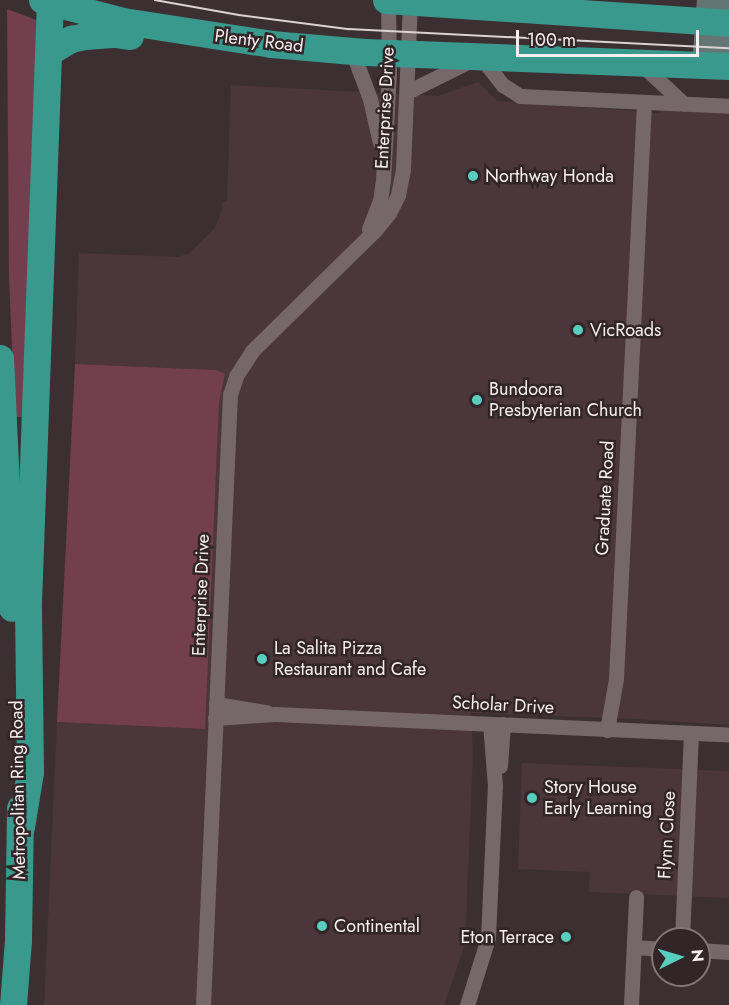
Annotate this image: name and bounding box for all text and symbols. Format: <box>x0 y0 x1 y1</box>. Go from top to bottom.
scale bar <box>519 18 702 56</box>
street label: Plenty Road <box>213 25 305 57</box>
text: 100 m <box>527 27 576 53</box>
street label: Enterprise Drive <box>371 46 399 170</box>
place label: Northway Honda <box>485 165 614 187</box>
marker: Northway Honda <box>466 169 480 183</box>
place label: VicRoads <box>590 319 661 341</box>
marker: VicRoads <box>571 323 585 337</box>
place label: Bundoora Presbyterian Church <box>489 379 642 422</box>
marker: Bundoora Presbyterian Church <box>470 393 484 407</box>
street label: Graduate Road <box>591 440 619 556</box>
street label: Enterprise Drive <box>188 534 214 656</box>
place label: La Salita Pizza Restaurant and Cafe <box>274 638 426 680</box>
marker: La Salita Pizza Restaurant and Cafe <box>255 652 269 666</box>
street label: Scholar Drive <box>451 692 555 718</box>
street label: Metropolitan Ring Road <box>6 700 30 880</box>
place label: Story House Early Learning <box>544 777 652 820</box>
street label: Flynn Close <box>654 790 680 880</box>
marker: Story House Early Learning <box>525 791 539 805</box>
place label: Continental <box>334 915 420 937</box>
marker: Continental <box>315 919 329 933</box>
place label: Eton Terrace <box>460 926 554 948</box>
north arrow <box>651 927 711 987</box>
marker: Eton Terrace <box>559 930 573 944</box>
text: N <box>685 948 709 963</box>

